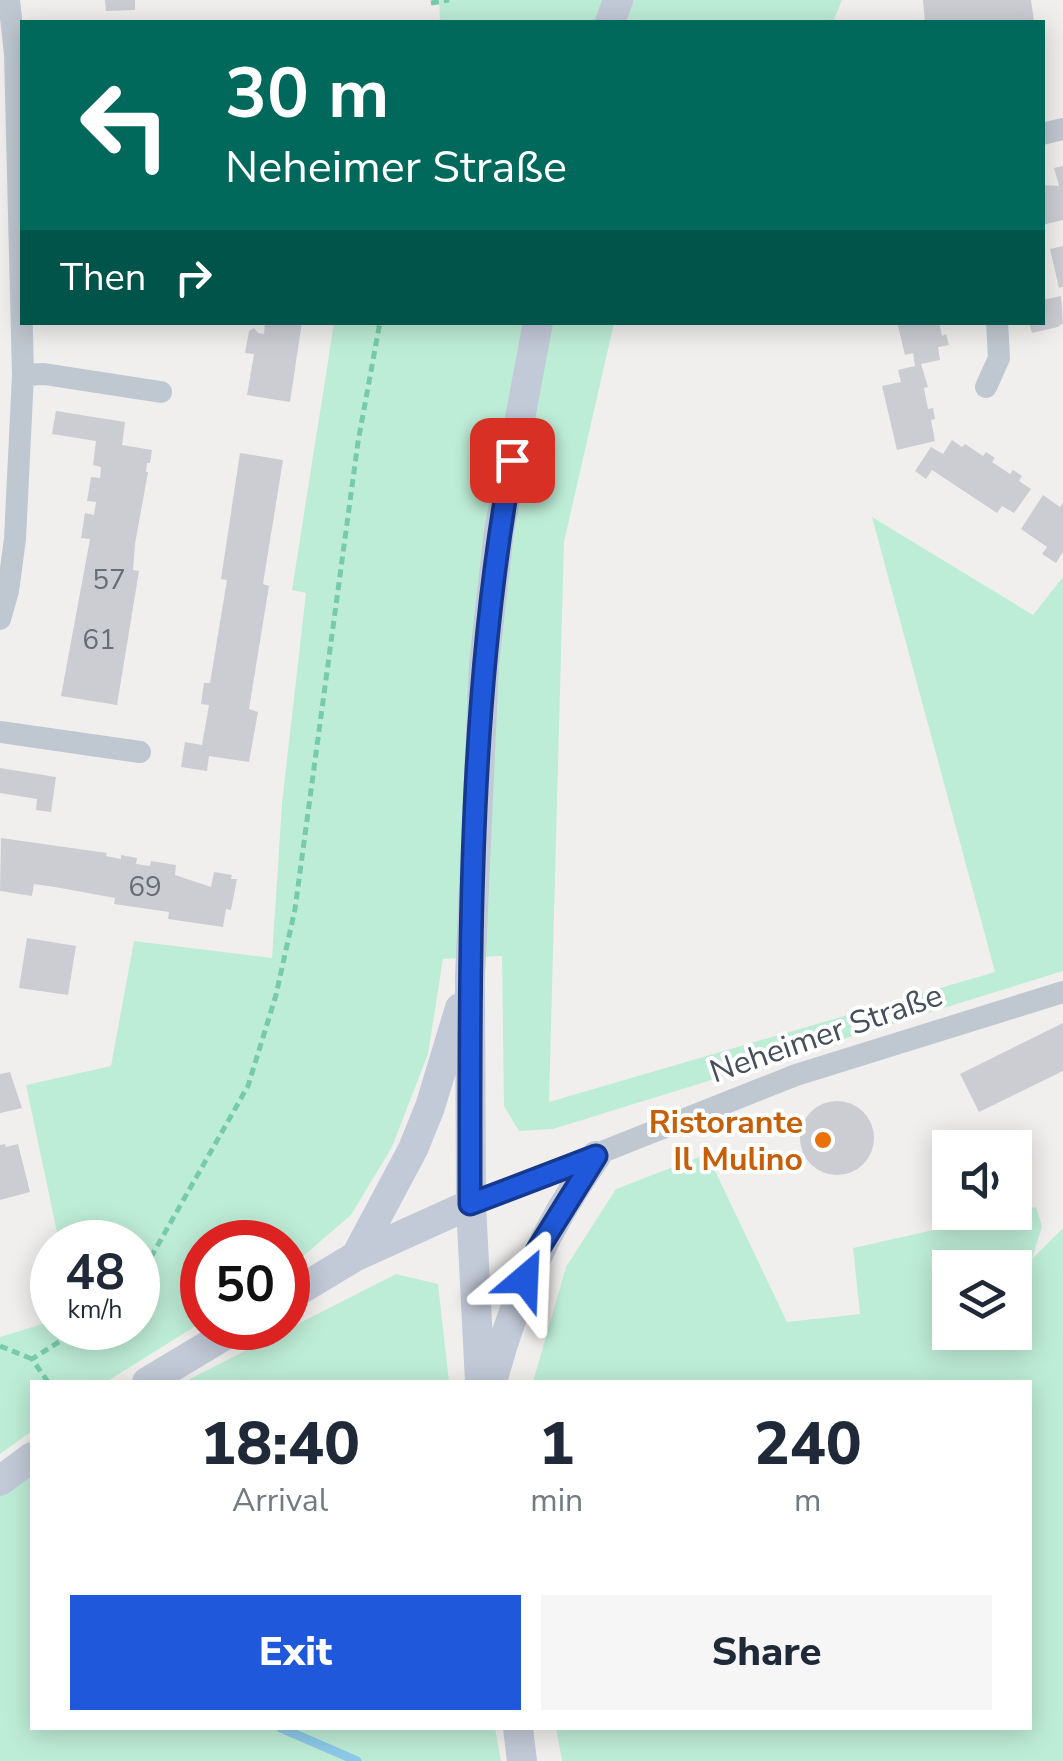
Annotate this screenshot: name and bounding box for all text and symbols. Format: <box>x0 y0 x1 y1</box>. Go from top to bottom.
text: 30 m <box>225 46 389 142</box>
icon: left <box>60 60 190 190</box>
text: Neheimer Straße <box>225 137 567 198</box>
icon: right <box>166 250 221 305</box>
text: Then <box>60 252 146 303</box>
pin <box>470 418 555 503</box>
icon: arrive <box>485 433 540 488</box>
house number: 57 <box>92 561 126 599</box>
house number: 61 <box>82 621 116 659</box>
house number: 69 <box>128 868 162 906</box>
street label: Neheimer Straße <box>704 974 948 1093</box>
place label: Ristorante Il Mulino <box>649 1101 803 1181</box>
marker: Ristorante Il Mulino <box>812 1129 834 1151</box>
map controls <box>932 1130 1032 1350</box>
button: sound <box>932 1130 1032 1230</box>
speed limit sign: 50 <box>180 1220 310 1350</box>
position arrow <box>473 1227 577 1331</box>
text: 48 <box>65 1238 125 1307</box>
button: layers <box>932 1250 1032 1350</box>
text: km/h <box>67 1293 123 1327</box>
text: 18:40 <box>200 1403 360 1485</box>
text: 1 <box>539 1403 575 1485</box>
text: 240 <box>754 1403 862 1485</box>
text: Arrival <box>232 1479 328 1522</box>
text: min <box>530 1479 583 1522</box>
text: m <box>794 1479 821 1522</box>
button: Exit <box>70 1595 521 1710</box>
button: Share <box>541 1595 992 1710</box>

